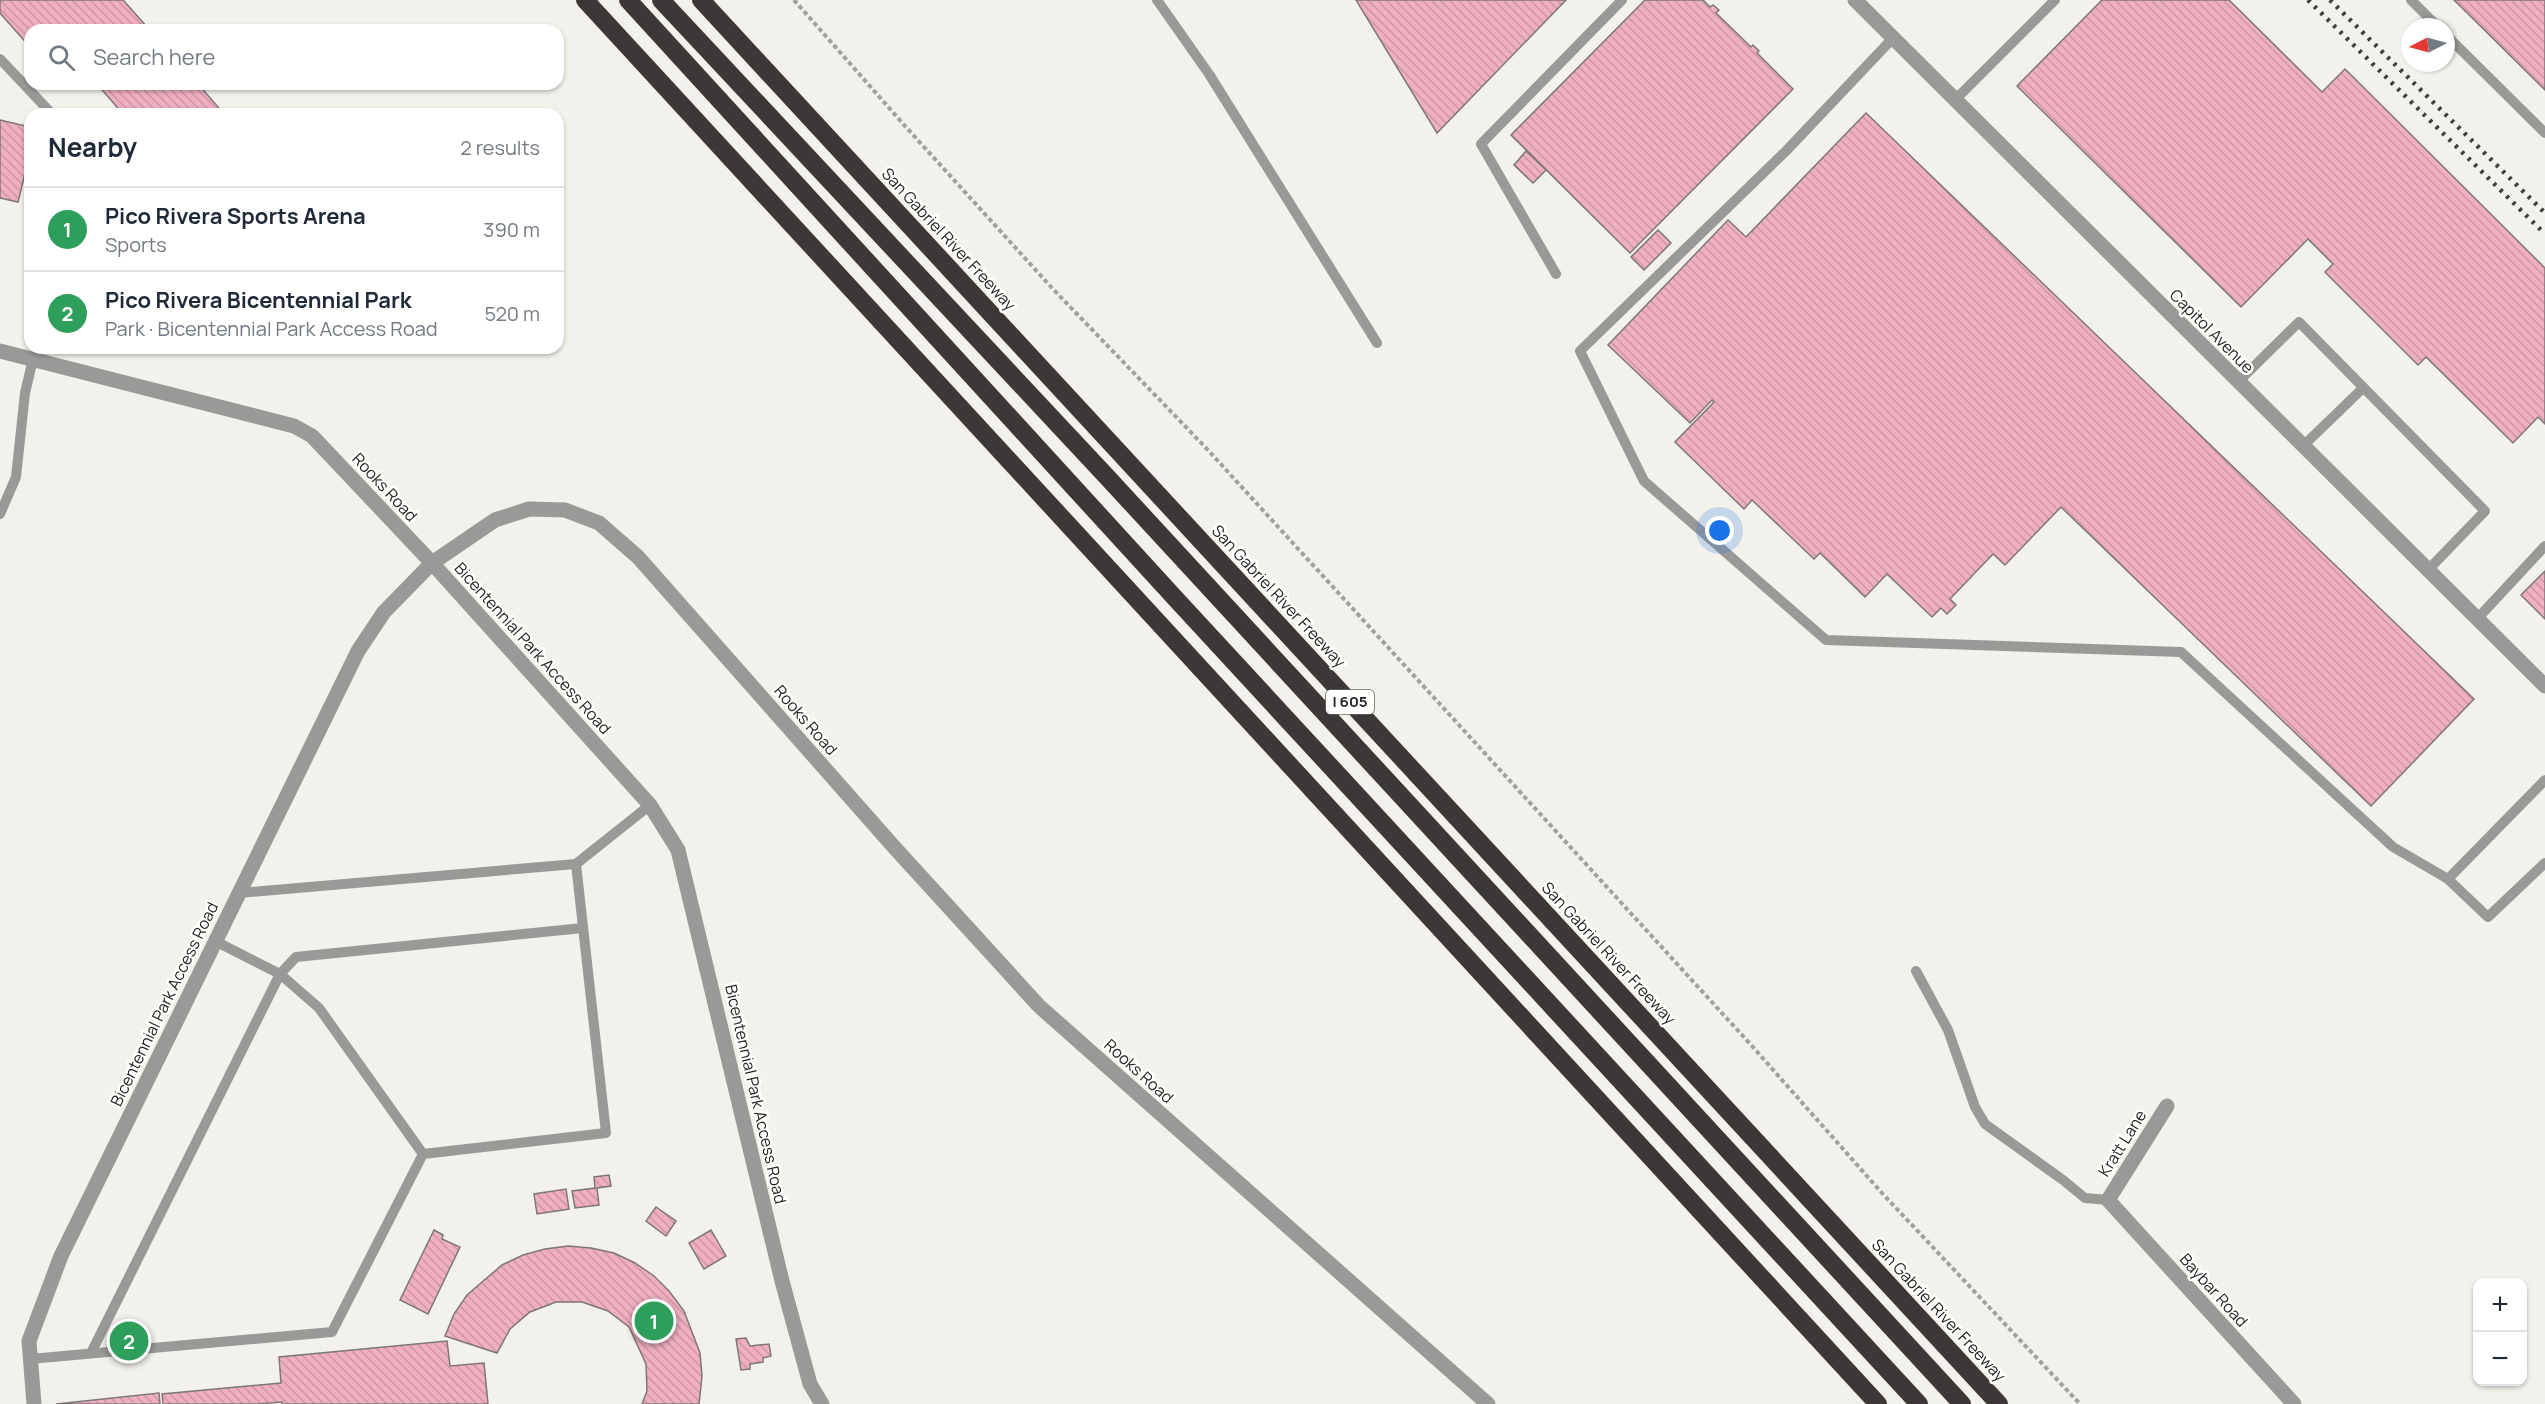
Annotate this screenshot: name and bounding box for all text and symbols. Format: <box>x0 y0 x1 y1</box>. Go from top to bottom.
north arrow <box>2401 18 2455 72</box>
search box <box>24 24 564 90</box>
icon: search <box>45 41 78 74</box>
text: Search here <box>93 42 215 72</box>
text: Nearby <box>48 129 137 165</box>
text: 2 results <box>460 134 540 161</box>
street label: San Gabriel River Freeway <box>877 163 1021 315</box>
text: Pico Rivera Sports Arena <box>105 201 366 231</box>
text: 1 <box>63 216 72 243</box>
text: 390 m <box>483 216 540 243</box>
text: Sports <box>105 231 167 258</box>
street label: Capitol Avenue <box>2165 284 2259 378</box>
text: Pico Rivera Bicentennial Park <box>105 285 412 315</box>
text: 2 <box>62 300 73 327</box>
text: 520 m <box>484 300 540 327</box>
text: Park · Bicentennial Park Access Road <box>105 315 438 342</box>
street label: Rooks Road <box>348 448 422 526</box>
your location <box>1705 516 1734 545</box>
street label: San Gabriel River Freeway <box>1207 520 1351 672</box>
street label: Bicentennial Park Access Road <box>450 557 616 739</box>
street label: Rooks Road <box>769 680 843 760</box>
road number: I 605 <box>1326 690 1374 714</box>
street label: San Gabriel River Freeway <box>1537 877 1681 1029</box>
street label: Bicentennial Park Access Road <box>105 898 223 1110</box>
street label: Bicentennial Park Access Road <box>720 982 792 1206</box>
street label: Rooks Road <box>1100 1034 1178 1108</box>
street label: Kratt Lane <box>2093 1105 2151 1181</box>
street label: San Gabriel River Freeway <box>1867 1234 2011 1386</box>
street label: Baybar Road <box>2175 1248 2253 1332</box>
map controls <box>2473 1278 2527 1386</box>
button: + <box>2473 1278 2527 1332</box>
pin: 1 <box>634 1298 674 1344</box>
pin: 2 <box>110 1318 148 1364</box>
button: − <box>2473 1332 2527 1386</box>

